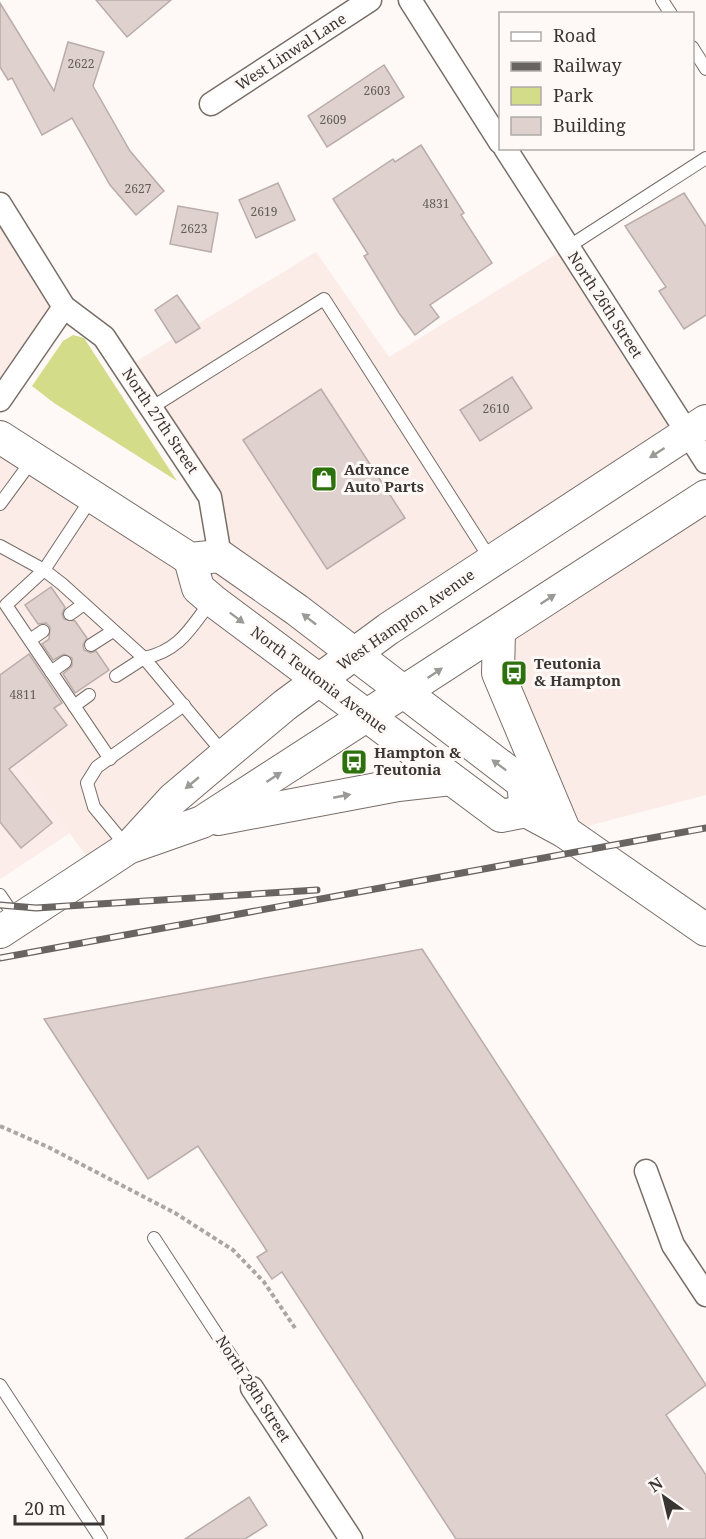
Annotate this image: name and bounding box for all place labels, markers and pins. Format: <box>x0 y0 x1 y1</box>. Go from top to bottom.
place label: Advance Auto Parts <box>344 459 424 496</box>
shop icon: Advance Auto Parts <box>309 464 339 494</box>
place label: Teutonia & Hampton <box>534 653 621 690</box>
bus stop icon: Teutonia & Hampton <box>499 658 529 688</box>
place label: Hampton & Teutonia <box>374 742 461 779</box>
bus stop icon: Hampton & Teutonia <box>339 747 369 777</box>

